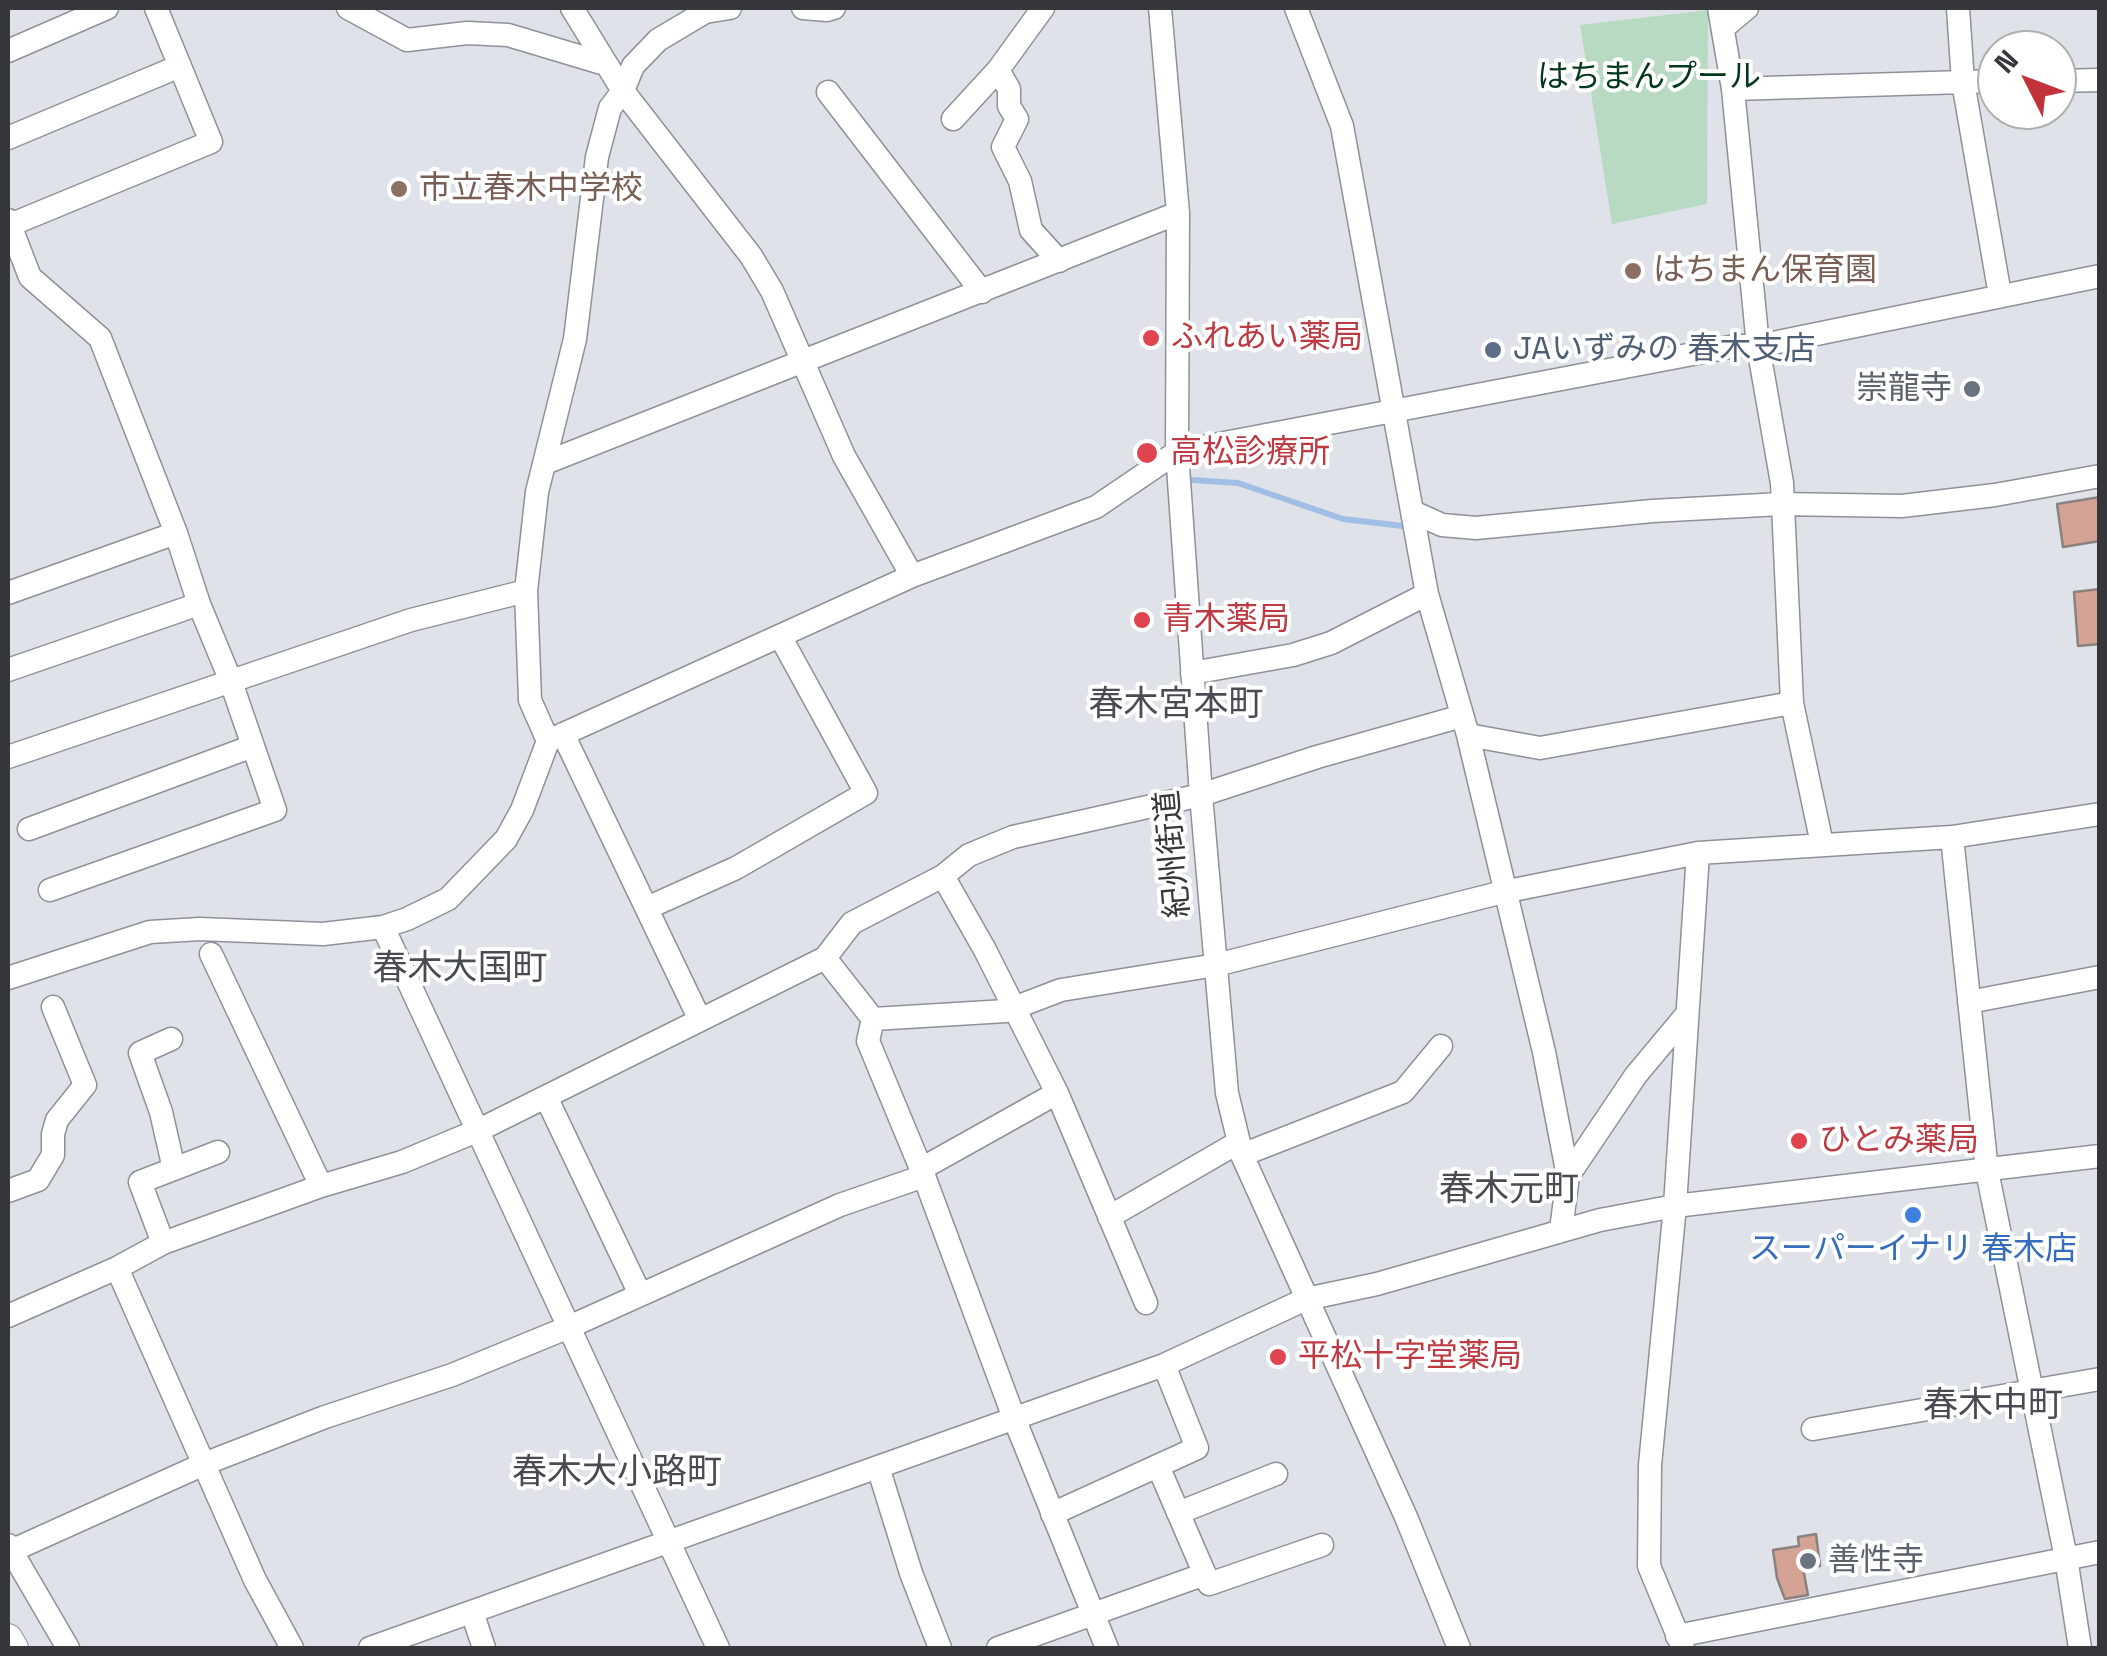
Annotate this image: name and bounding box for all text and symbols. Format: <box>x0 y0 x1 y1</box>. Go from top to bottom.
north arrow <box>1977 30 2077 130</box>
text: N <box>1987 42 2026 80</box>
park label: はちまんプール <box>1537 59 1761 97</box>
place label: 市立春木中学校 <box>419 170 643 208</box>
marker: 市立春木中学校 <box>388 178 410 200</box>
place label: はちまん保育園 <box>1653 252 1877 290</box>
marker: はちまん保育園 <box>1622 260 1644 282</box>
place label: ふれあい薬局 <box>1171 319 1363 357</box>
marker: ふれあい薬局 <box>1140 327 1162 349</box>
place label: JAいずみの 春木支店 <box>1513 331 1815 369</box>
marker: JAいずみの 春木支店 <box>1482 339 1504 361</box>
place label: 崇龍寺 <box>1856 370 1952 408</box>
marker: 崇龍寺 <box>1961 378 1983 400</box>
place label: 高松診療所 <box>1170 434 1330 472</box>
marker: 高松診療所 <box>1134 440 1160 466</box>
place label: 青木薬局 <box>1162 601 1290 639</box>
marker: 青木薬局 <box>1131 609 1153 631</box>
district label: 春木宮本町 <box>1089 685 1263 727</box>
street label: 紀州街道 <box>1149 789 1199 919</box>
district label: 春木大国町 <box>373 949 547 991</box>
place label: ひとみ薬局 <box>1819 1122 1979 1160</box>
marker: ひとみ薬局 <box>1788 1130 1810 1152</box>
district label: 春木元町 <box>1439 1170 1579 1212</box>
marker: スーパーイナリ 春木店 <box>1902 1204 1924 1226</box>
place label: スーパーイナリ 春木店 <box>1749 1231 2077 1269</box>
place label: 平松十字堂薬局 <box>1298 1338 1522 1376</box>
marker: 平松十字堂薬局 <box>1267 1346 1289 1368</box>
district label: 春木中町 <box>1923 1386 2063 1428</box>
district label: 春木大小路町 <box>512 1453 722 1495</box>
place label: 善性寺 <box>1828 1542 1924 1580</box>
marker: 善性寺 <box>1797 1550 1819 1572</box>

